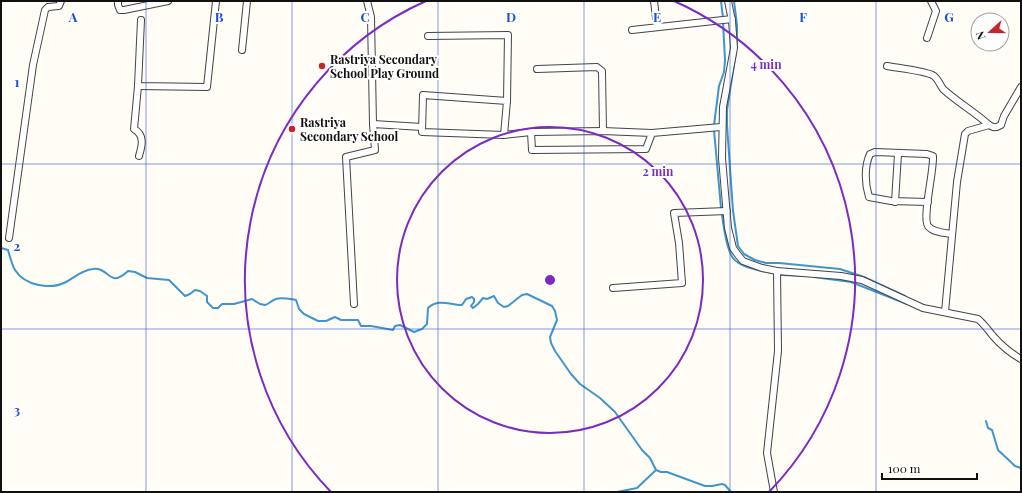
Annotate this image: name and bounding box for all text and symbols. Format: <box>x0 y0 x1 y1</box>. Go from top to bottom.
text: A <box>68 8 78 25</box>
text: B <box>215 8 224 25</box>
text: C <box>360 8 370 25</box>
text: D <box>506 8 516 25</box>
text: E <box>653 8 661 25</box>
text: F <box>799 8 807 25</box>
text: G <box>944 8 954 25</box>
north arrow <box>970 12 1010 52</box>
text: N <box>972 29 989 42</box>
place label: Rastriya Secondary School Play Ground <box>330 51 439 81</box>
text: 4 min <box>750 56 782 72</box>
marker: Rastriya Secondary School Play Ground <box>317 61 327 71</box>
text: 1 <box>15 73 20 90</box>
place label: Rastriya Secondary School <box>300 114 399 144</box>
marker: Rastriya Secondary School <box>287 124 297 134</box>
text: 2 min <box>643 163 674 179</box>
text: 2 <box>14 237 21 254</box>
centre of rings <box>543 273 557 287</box>
text: 3 <box>14 401 20 418</box>
scale bar <box>882 455 977 481</box>
text: 100 m <box>888 460 921 476</box>

